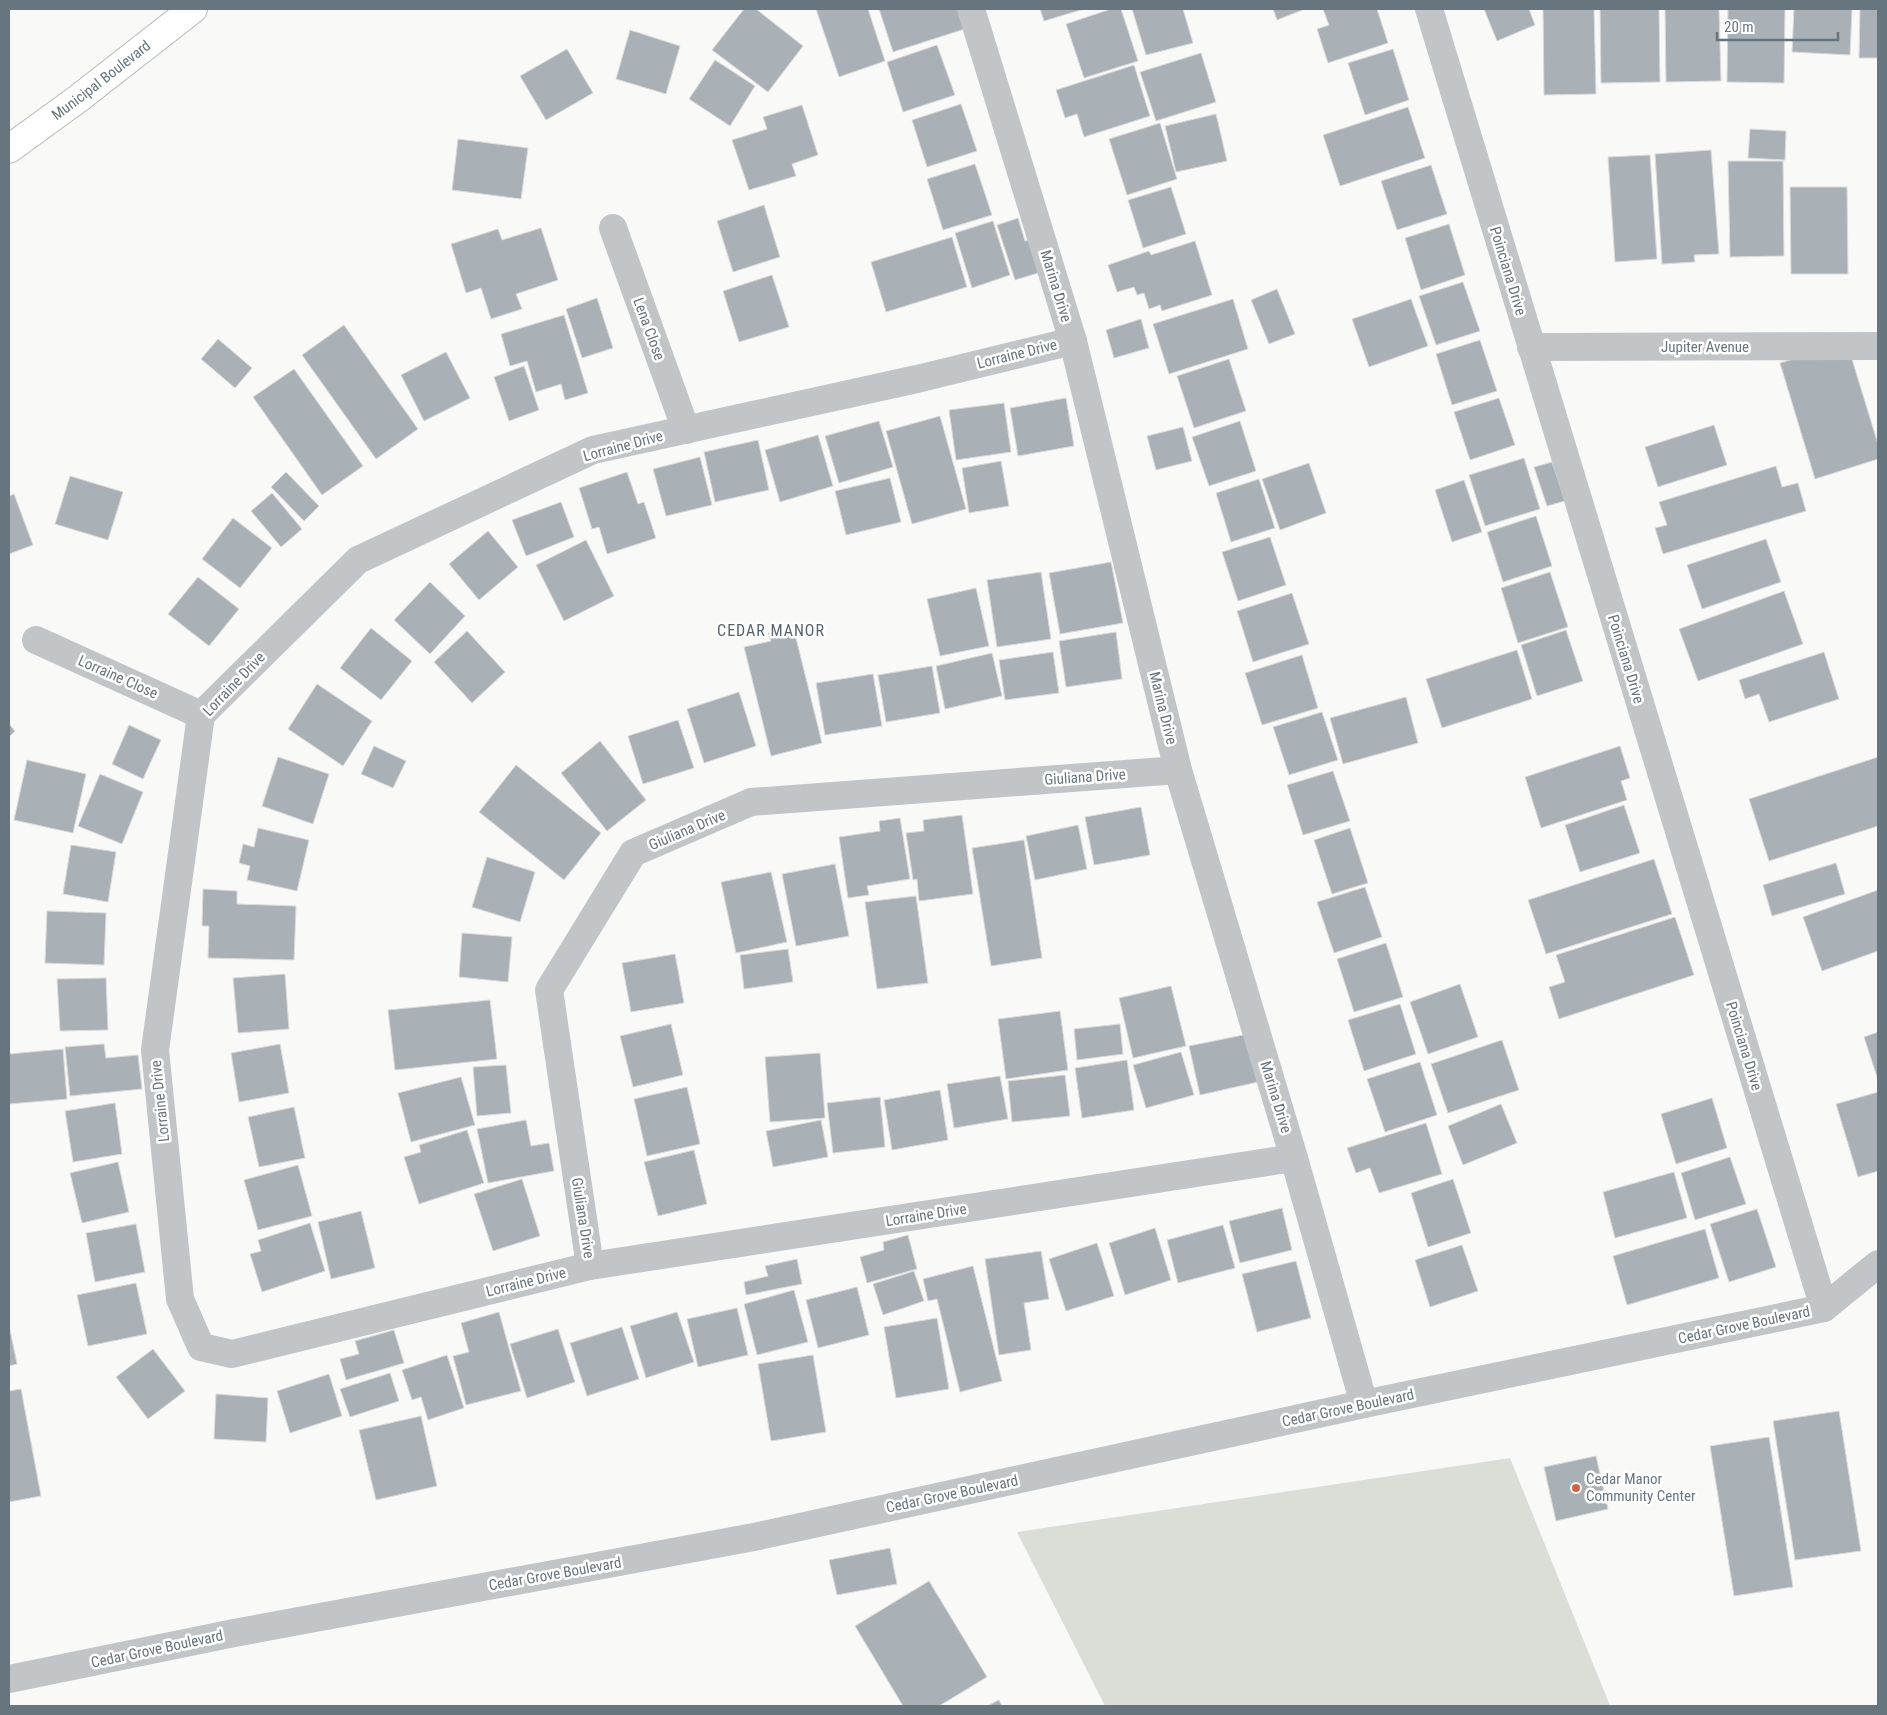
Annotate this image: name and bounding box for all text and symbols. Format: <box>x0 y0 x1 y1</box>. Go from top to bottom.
scale bar <box>1717 10 1838 42</box>
text: 20 m <box>1724 18 1754 36</box>
street label: Municipal Boulevard <box>48 37 154 124</box>
street label: Poinciana Drive <box>1486 224 1530 318</box>
street label: Marina Drive <box>1037 248 1075 324</box>
street label: Lena Close <box>629 295 669 363</box>
street label: Lorraine Drive <box>975 335 1059 373</box>
street label: Jupiter Avenue <box>1661 338 1749 356</box>
street label: Lorraine Drive <box>581 427 665 465</box>
street label: Poinciana Drive <box>1604 612 1648 706</box>
district label: CEDAR MANOR <box>717 621 825 640</box>
street label: Lorraine Drive <box>199 648 269 720</box>
street label: Lorraine Close <box>75 651 161 703</box>
street label: Marina Drive <box>1145 670 1181 746</box>
street label: Giuliana Drive <box>1044 765 1126 789</box>
street label: Giuliana Drive <box>646 806 728 854</box>
street label: Poinciana Drive <box>1722 999 1766 1093</box>
street label: Lorraine Drive <box>147 1059 173 1143</box>
street label: Marina Drive <box>1257 1059 1295 1135</box>
street label: Giuliana Drive <box>568 1176 598 1260</box>
street label: Lorraine Drive <box>884 1200 968 1230</box>
street label: Lorraine Drive <box>484 1263 568 1301</box>
street label: Cedar Grove Boulevard <box>1676 1302 1812 1348</box>
street label: Cedar Grove Boulevard <box>1280 1385 1416 1431</box>
place label: Cedar Manor Community Center <box>1586 1470 1696 1505</box>
street label: Cedar Grove Boulevard <box>884 1471 1020 1517</box>
marker: Cedar Manor Community Center <box>1570 1482 1582 1494</box>
street label: Cedar Grove Boulevard <box>487 1553 623 1595</box>
street label: Cedar Grove Boulevard <box>89 1626 225 1672</box>

